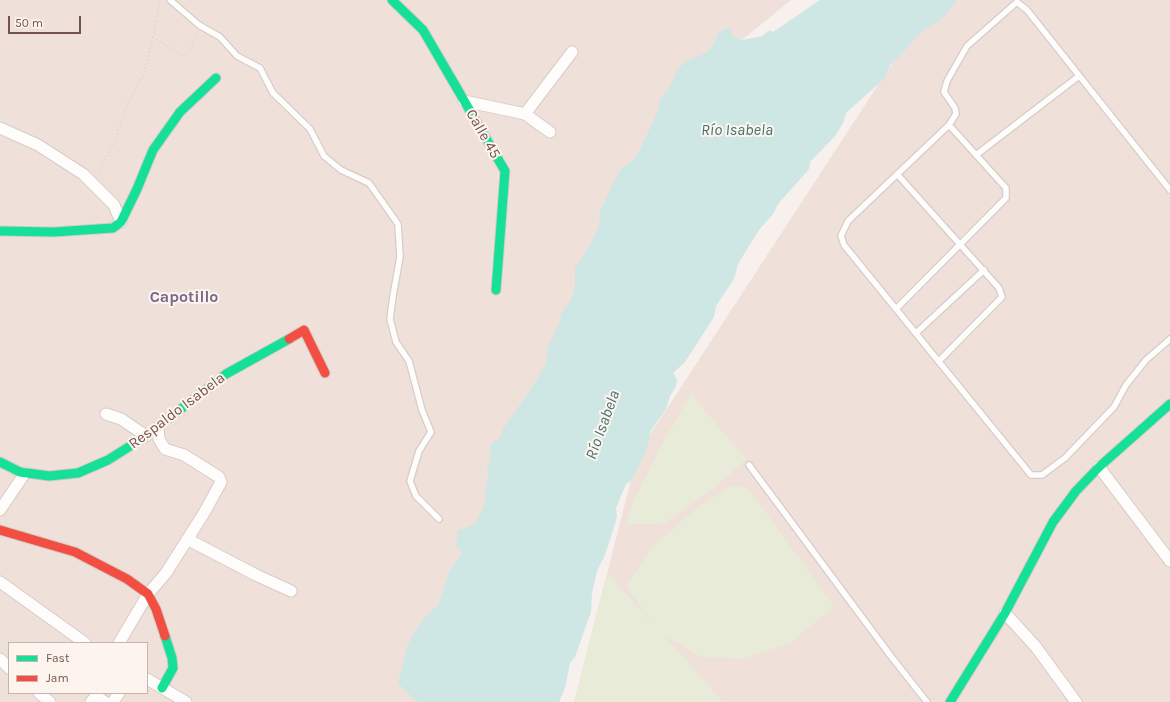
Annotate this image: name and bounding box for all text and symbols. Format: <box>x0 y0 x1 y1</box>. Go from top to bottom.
scale bar <box>10 8 83 34</box>
text: 50 m <box>15 16 43 30</box>
street label: Calle 45 <box>462 106 504 162</box>
water label: Río Isabela <box>701 120 773 140</box>
district label: Capotillo <box>150 287 218 307</box>
street label: Respaldo Isabela <box>125 369 229 453</box>
water label: Río Isabela <box>582 388 624 462</box>
legend <box>8 642 148 694</box>
text: Fast <box>46 651 69 665</box>
text: Jam <box>46 671 69 685</box>

